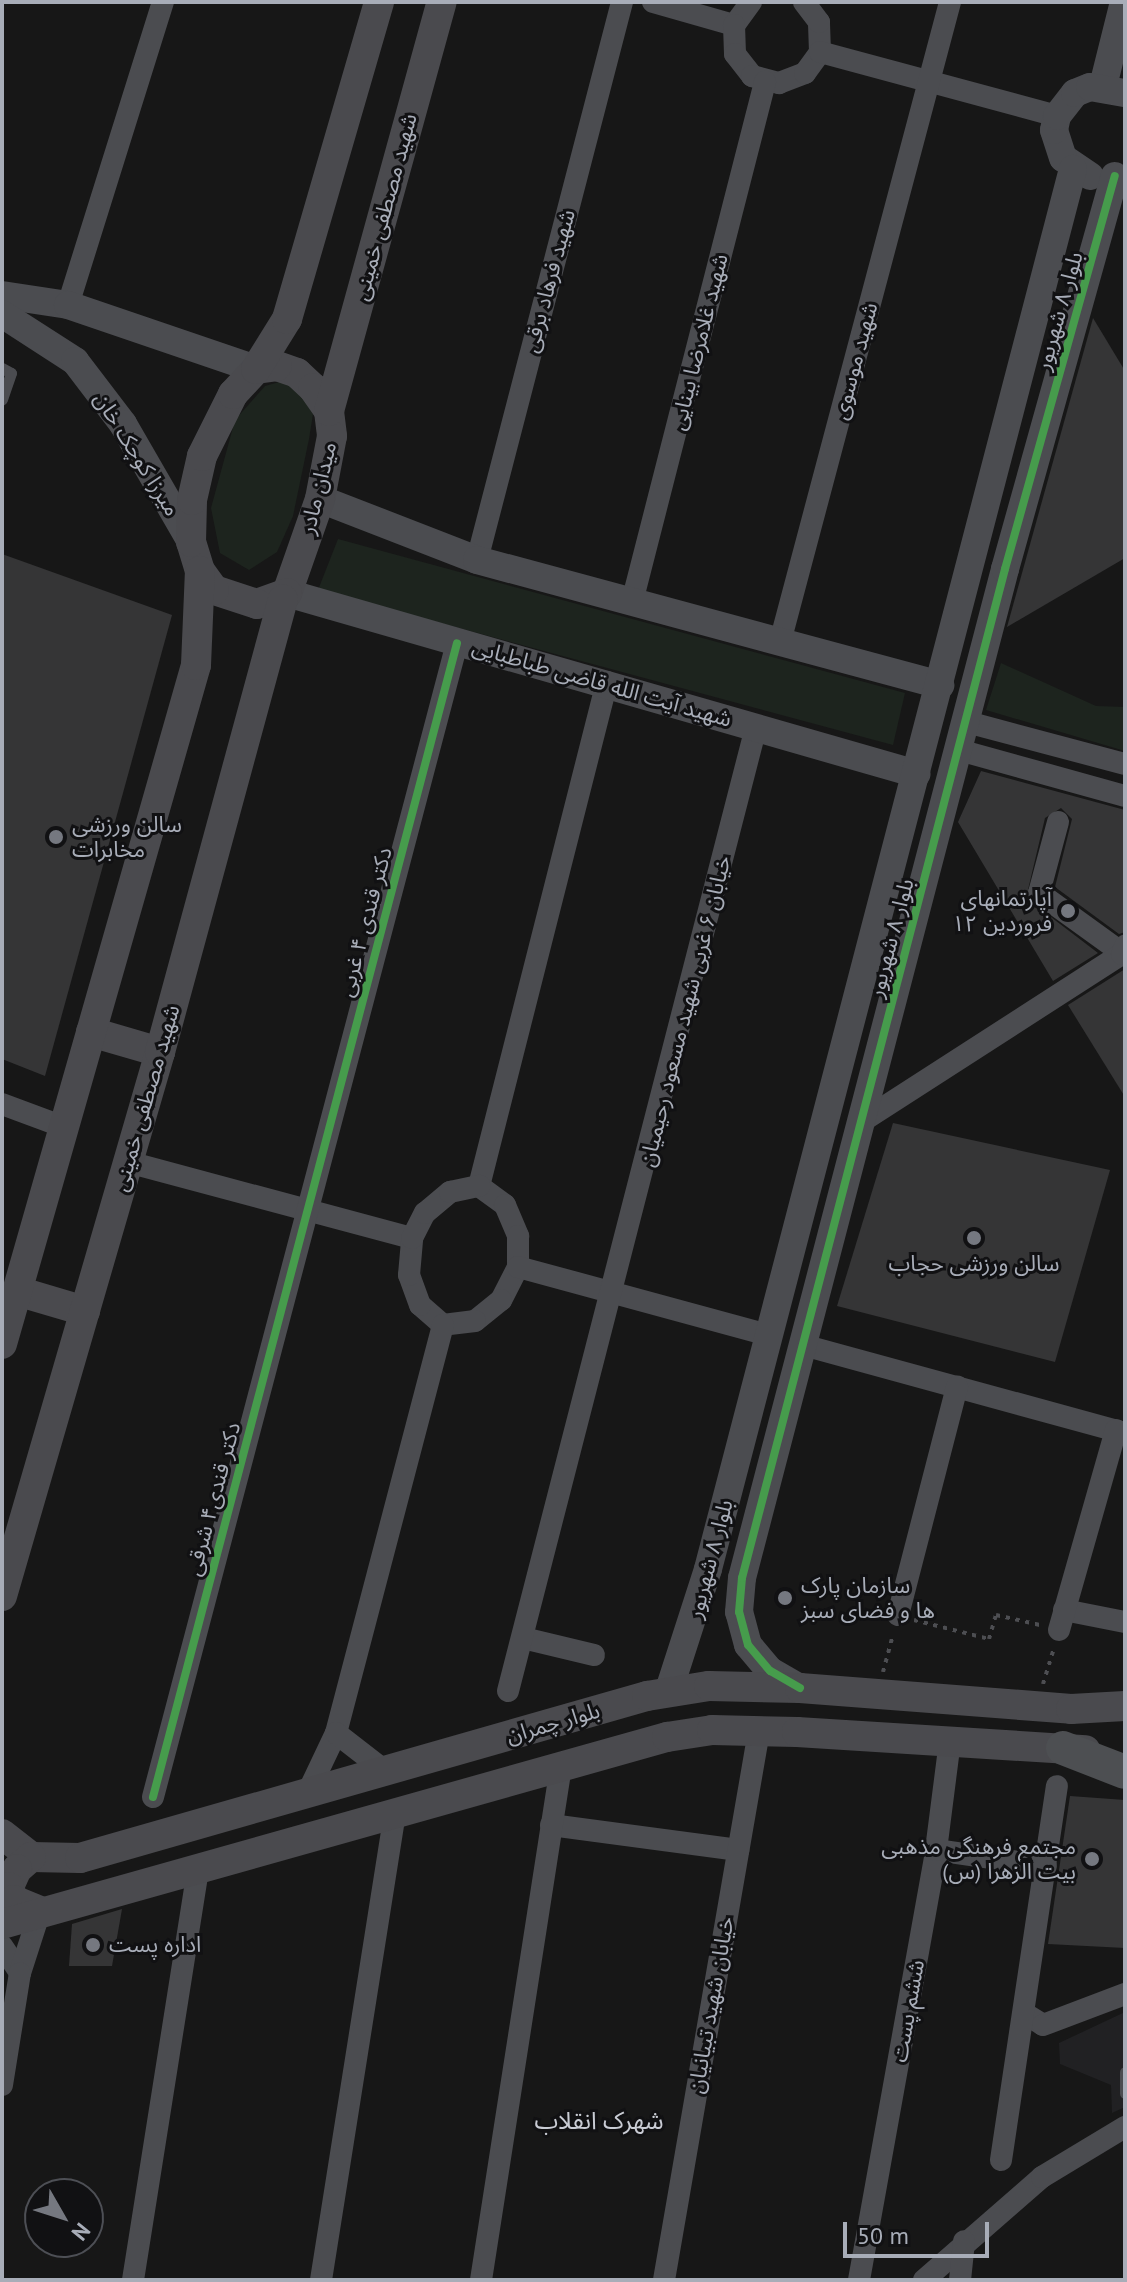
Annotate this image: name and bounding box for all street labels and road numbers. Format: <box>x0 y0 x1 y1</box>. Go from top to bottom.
street label: شهید مصطفی خمینی <box>347 110 423 304</box>
street label: شهید فرهاد برقی <box>517 206 581 356</box>
street label: بلوار ۸ شهریور <box>1029 249 1089 373</box>
street label: شهید غلامرضا بینایی <box>664 251 734 433</box>
street label: شهید موسوی <box>827 299 883 423</box>
street label: میرزا کوچک خان <box>88 387 186 521</box>
street label: میدان مادر <box>294 439 342 537</box>
street label: شهید آیت الله قاضی طباطبایی <box>469 633 735 733</box>
street label: دکتر قندی ۴ غربی <box>332 844 398 1000</box>
street label: خیابان ۶ غربی شهید مسعود رحیمیان <box>634 853 736 1169</box>
street label: بلوار ۸ شهریور <box>862 876 920 1000</box>
street label: شهید مصطفی خمینی <box>107 1002 185 1194</box>
street label: دکتر قندی۴ شرقی <box>180 1419 246 1579</box>
street label: بلوار ۸ شهریور <box>681 1497 739 1621</box>
street label: بلوار چمران <box>503 1697 603 1749</box>
street label: خیابان شهید تبیانیان <box>682 1914 740 2096</box>
street label: ششم پست <box>886 1958 930 2064</box>

